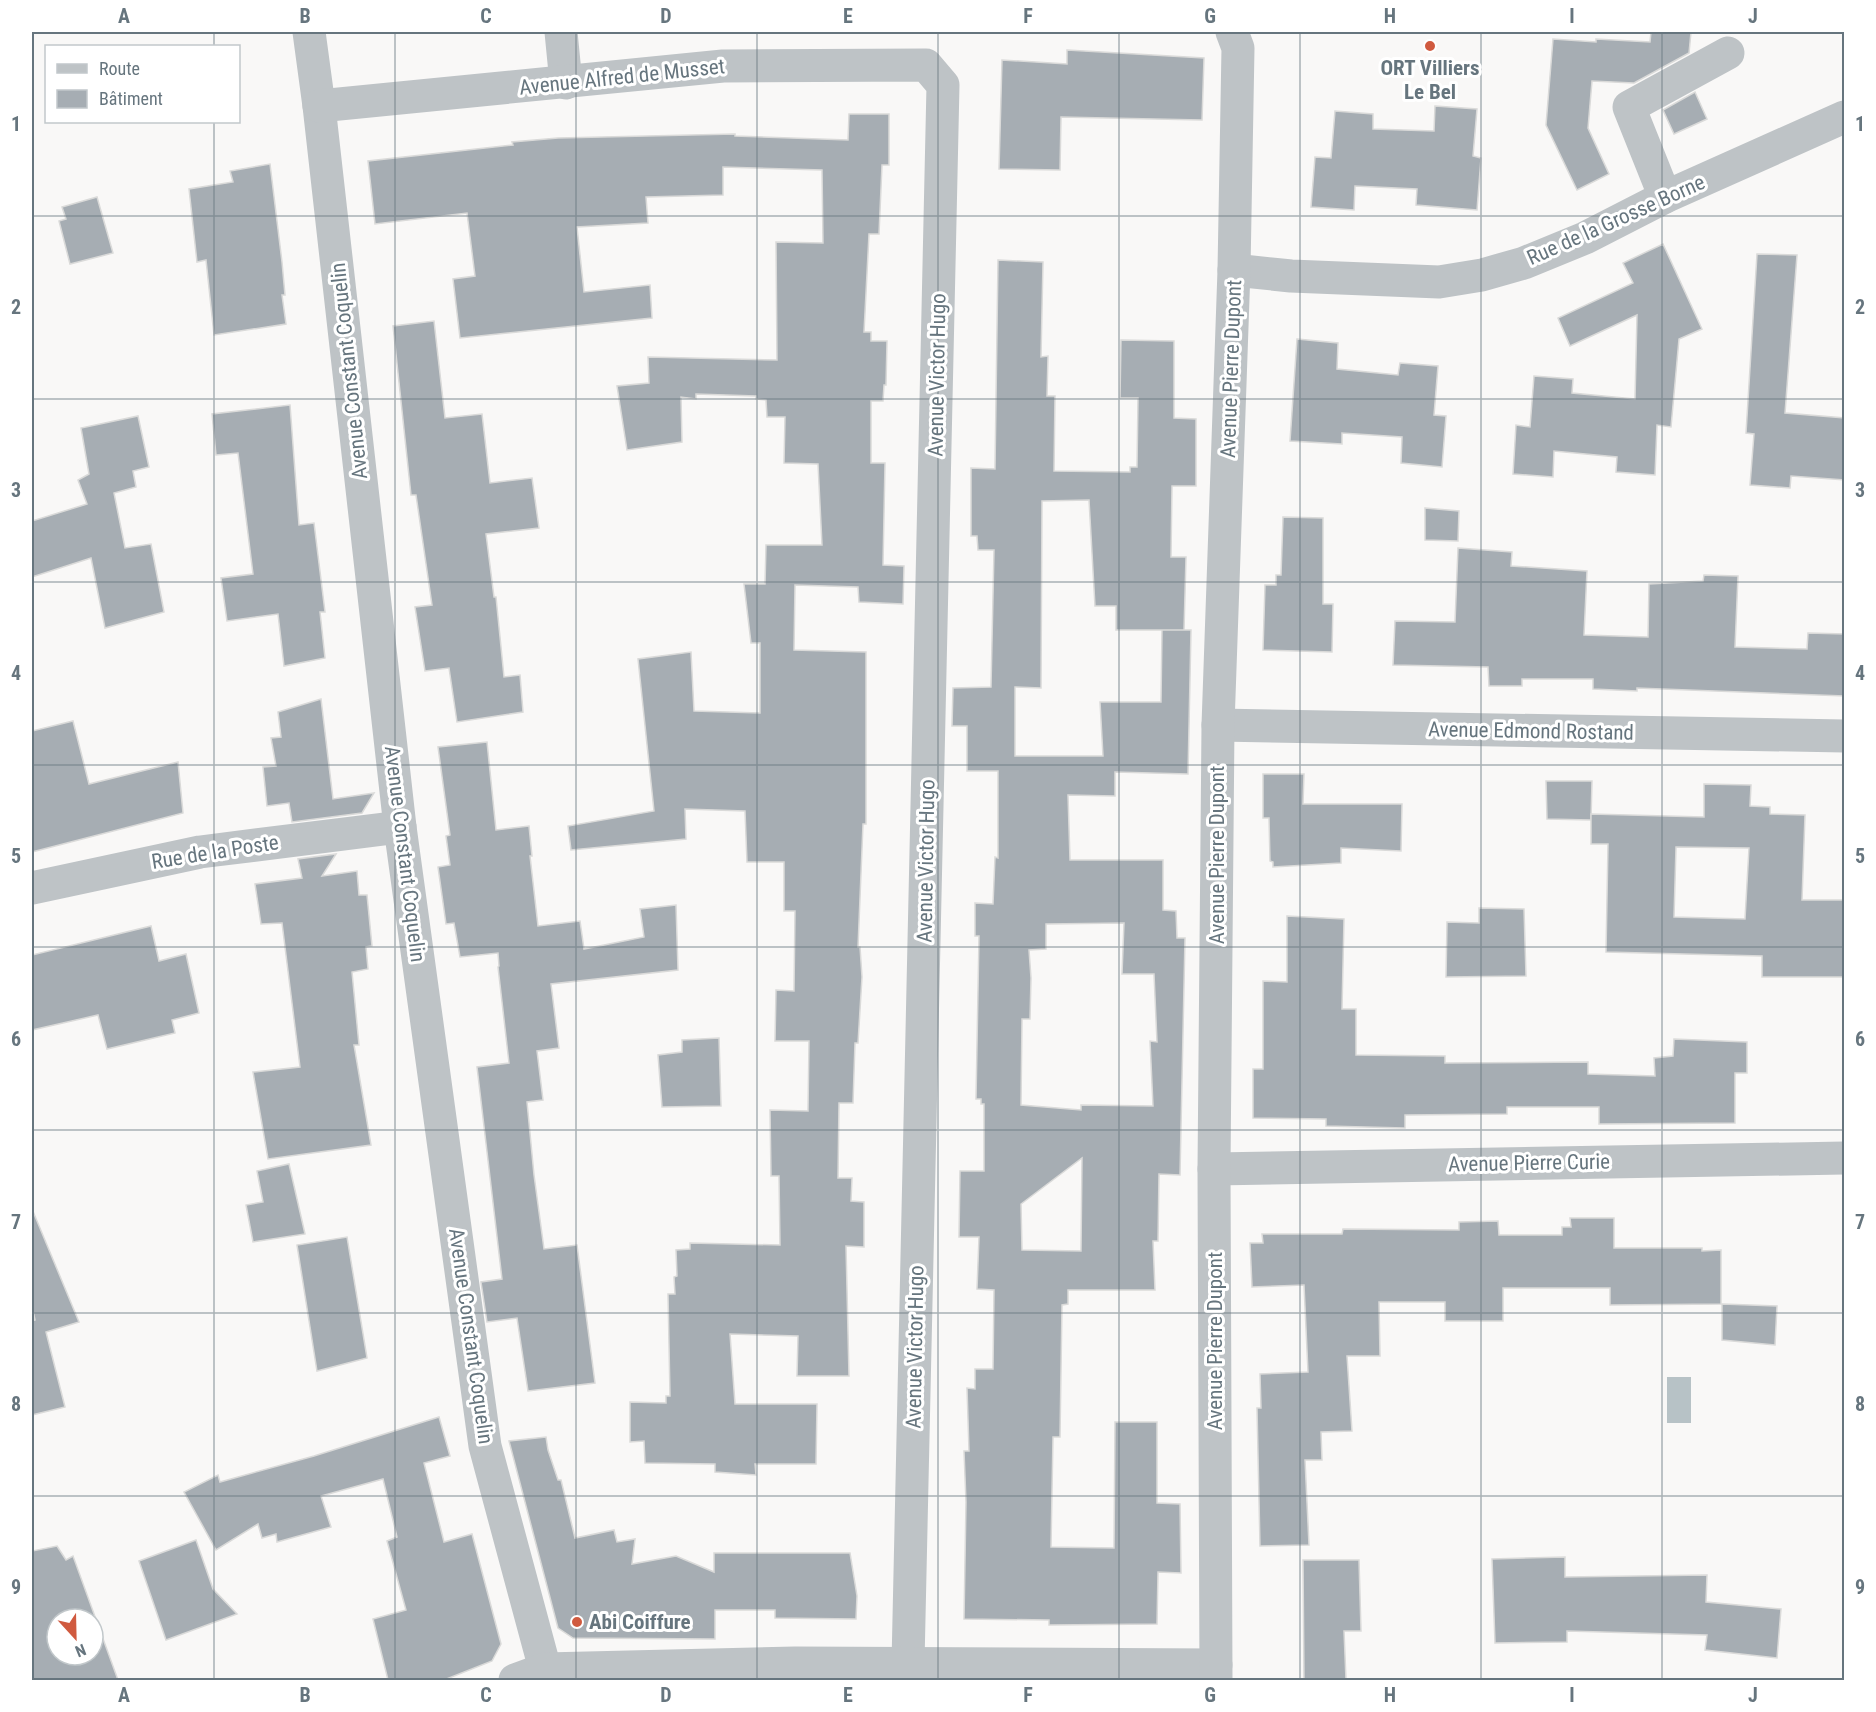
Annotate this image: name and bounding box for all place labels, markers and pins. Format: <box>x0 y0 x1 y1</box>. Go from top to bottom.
marker: ORT Villiers Le Bel <box>1423 39 1437 53</box>
place label: ORT Villiers Le Bel <box>1380 56 1480 104</box>
place label: Abi Coiffure <box>589 1610 691 1634</box>
marker: Abi Coiffure <box>570 1615 584 1629</box>

